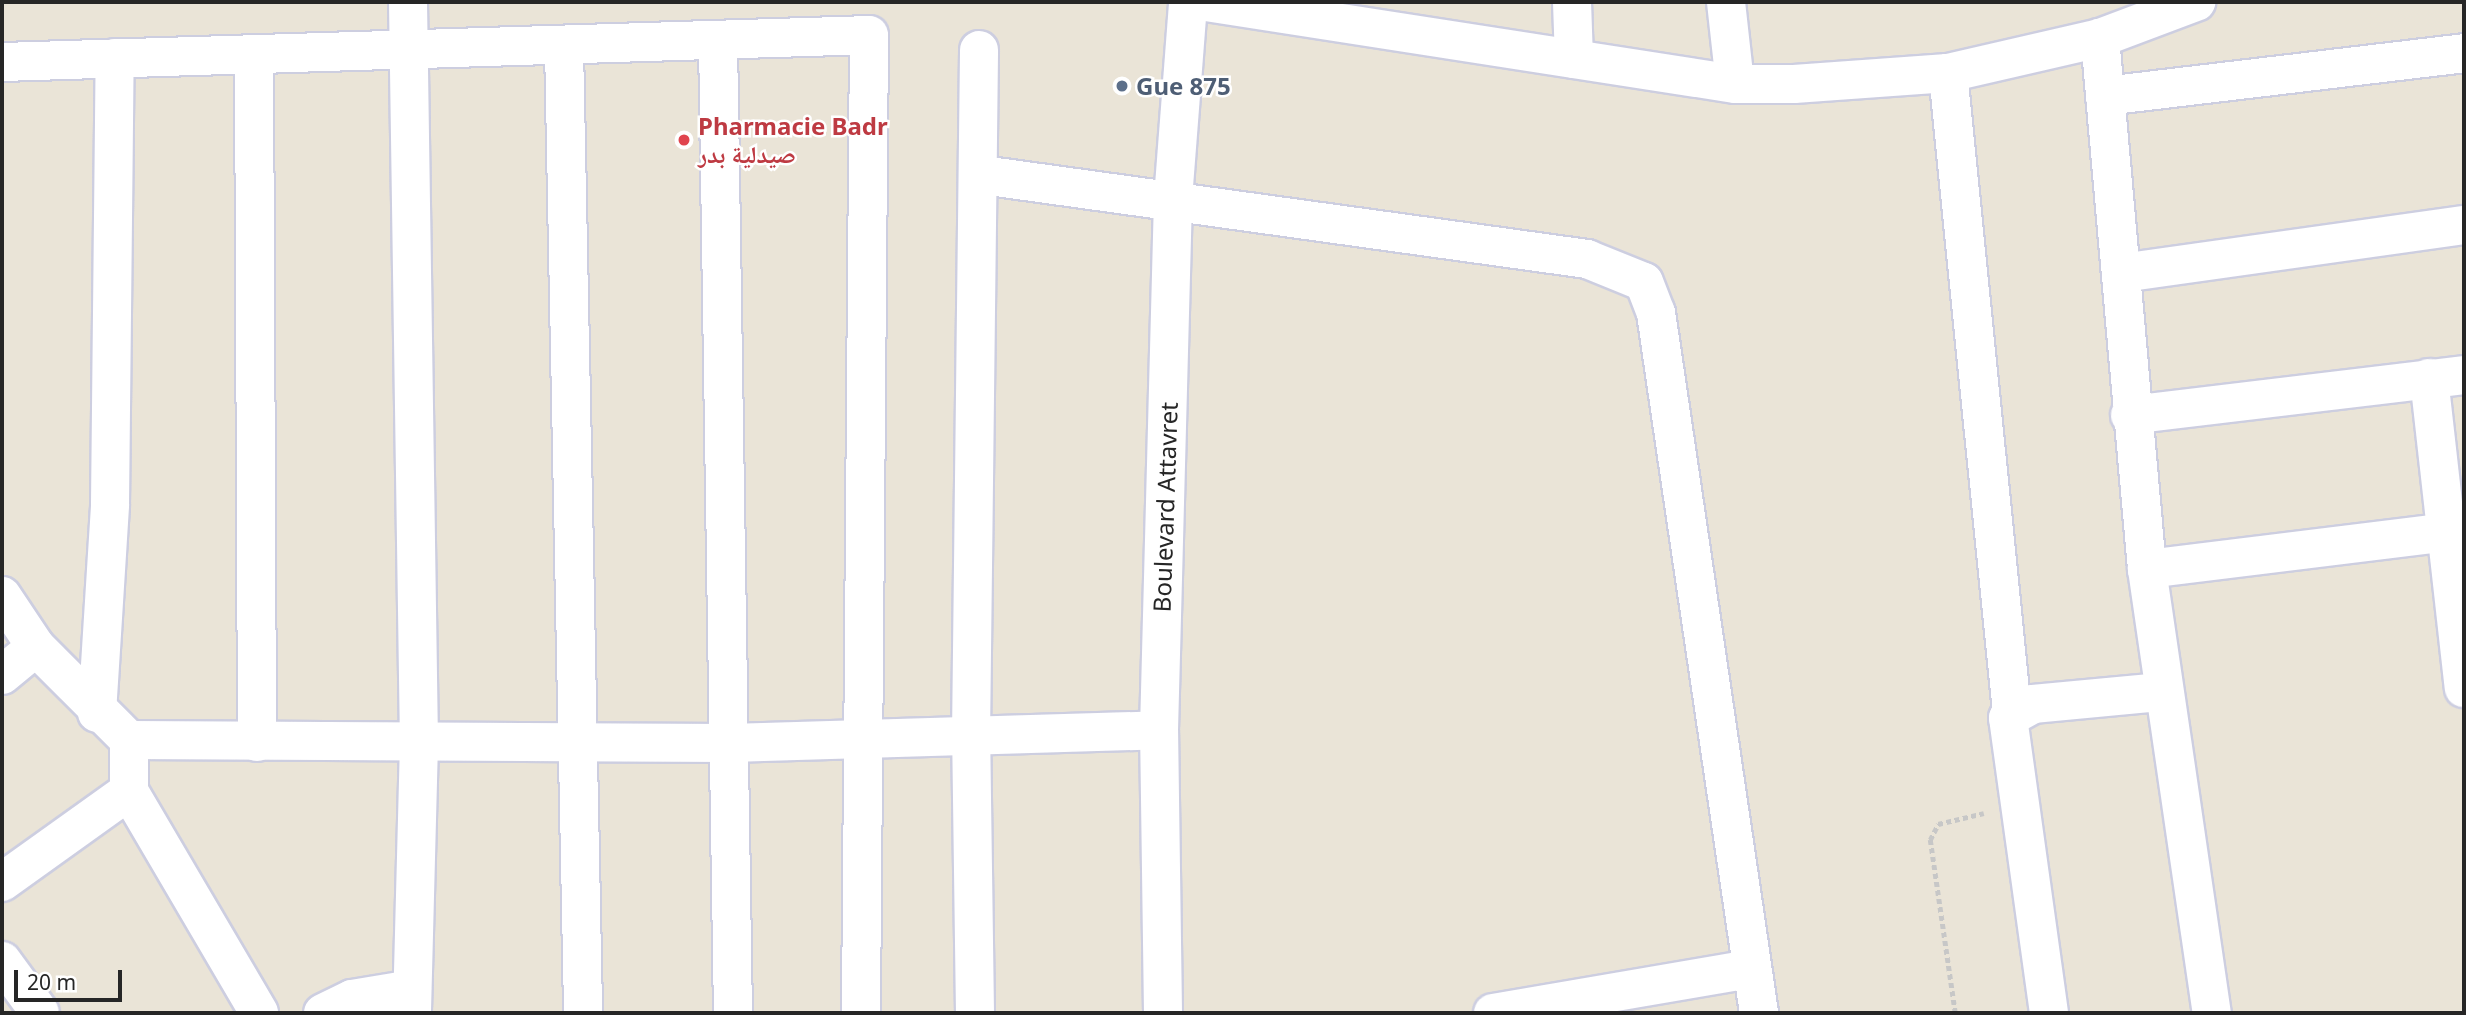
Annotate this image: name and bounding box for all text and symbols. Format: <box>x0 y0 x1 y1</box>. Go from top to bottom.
place label: Gue 875 <box>1136 72 1231 100</box>
marker: Gue 875 <box>1114 78 1130 94</box>
place label: Pharmacie Badr صيدلية بدر <box>698 112 888 168</box>
marker: Pharmacie Badr صيدلية بدر <box>676 132 692 148</box>
street label: Boulevard Attavret <box>1147 401 1183 613</box>
scale bar <box>18 956 126 1000</box>
text: 20 m <box>27 968 76 996</box>

